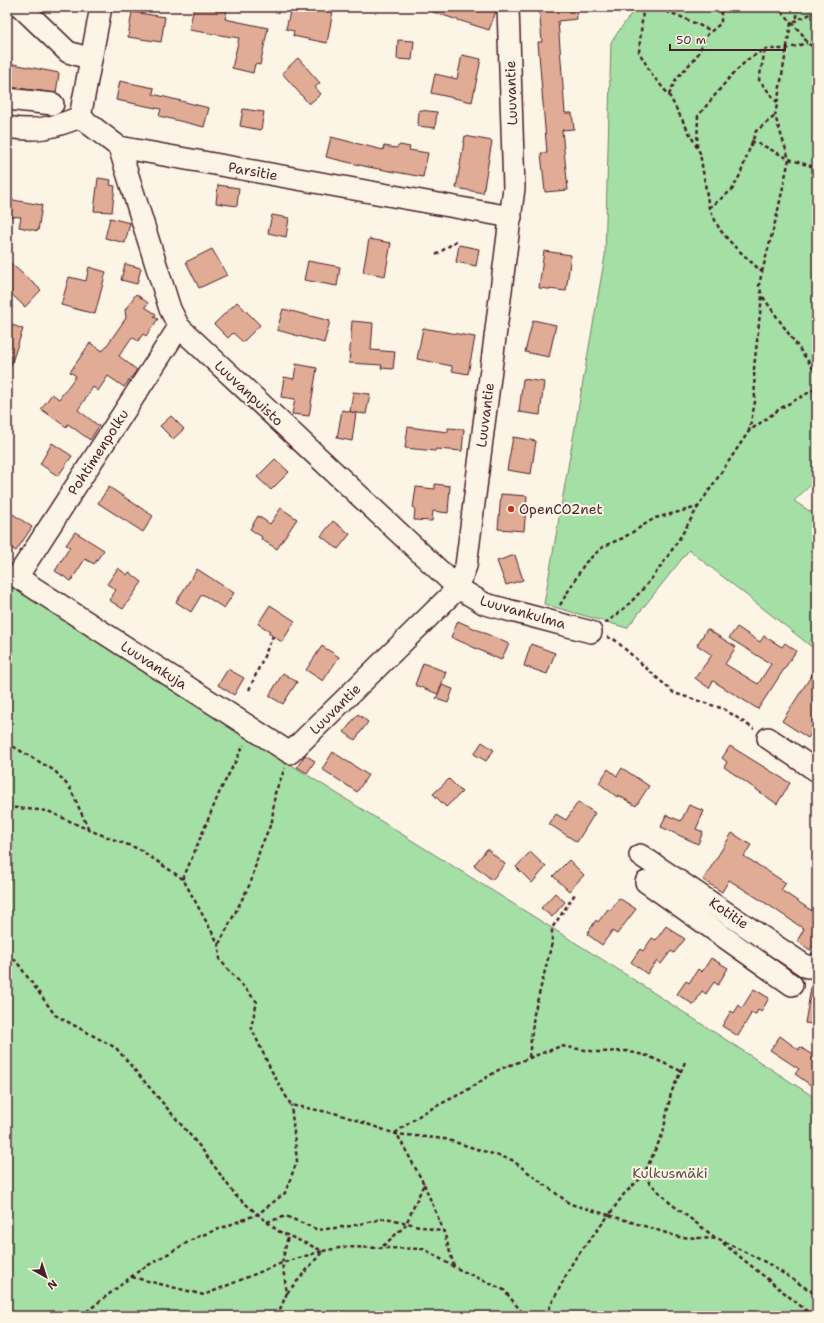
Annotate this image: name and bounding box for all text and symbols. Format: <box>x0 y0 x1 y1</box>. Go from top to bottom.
scale bar <box>670 26 785 52</box>
text: 50 m <box>676 32 706 48</box>
street label: Luuvantie <box>501 60 521 126</box>
street label: Parsitie <box>227 158 279 184</box>
street label: Luuvanpuisto <box>211 356 287 430</box>
street label: Luuvantie <box>472 382 498 448</box>
street label: Pohtimenpolku <box>64 406 132 498</box>
place label: OpenCO2net <box>519 500 603 518</box>
marker: OpenCO2net <box>506 504 516 514</box>
street label: Luuvankulma <box>478 591 568 633</box>
street label: Luuvankuja <box>117 637 191 693</box>
street label: Luuvantie <box>306 680 364 738</box>
street label: Kotitie <box>706 893 752 933</box>
park label: Kulkusmäki <box>632 1164 708 1182</box>
north arrow <box>26 1257 66 1297</box>
text: N <box>44 1276 60 1293</box>

